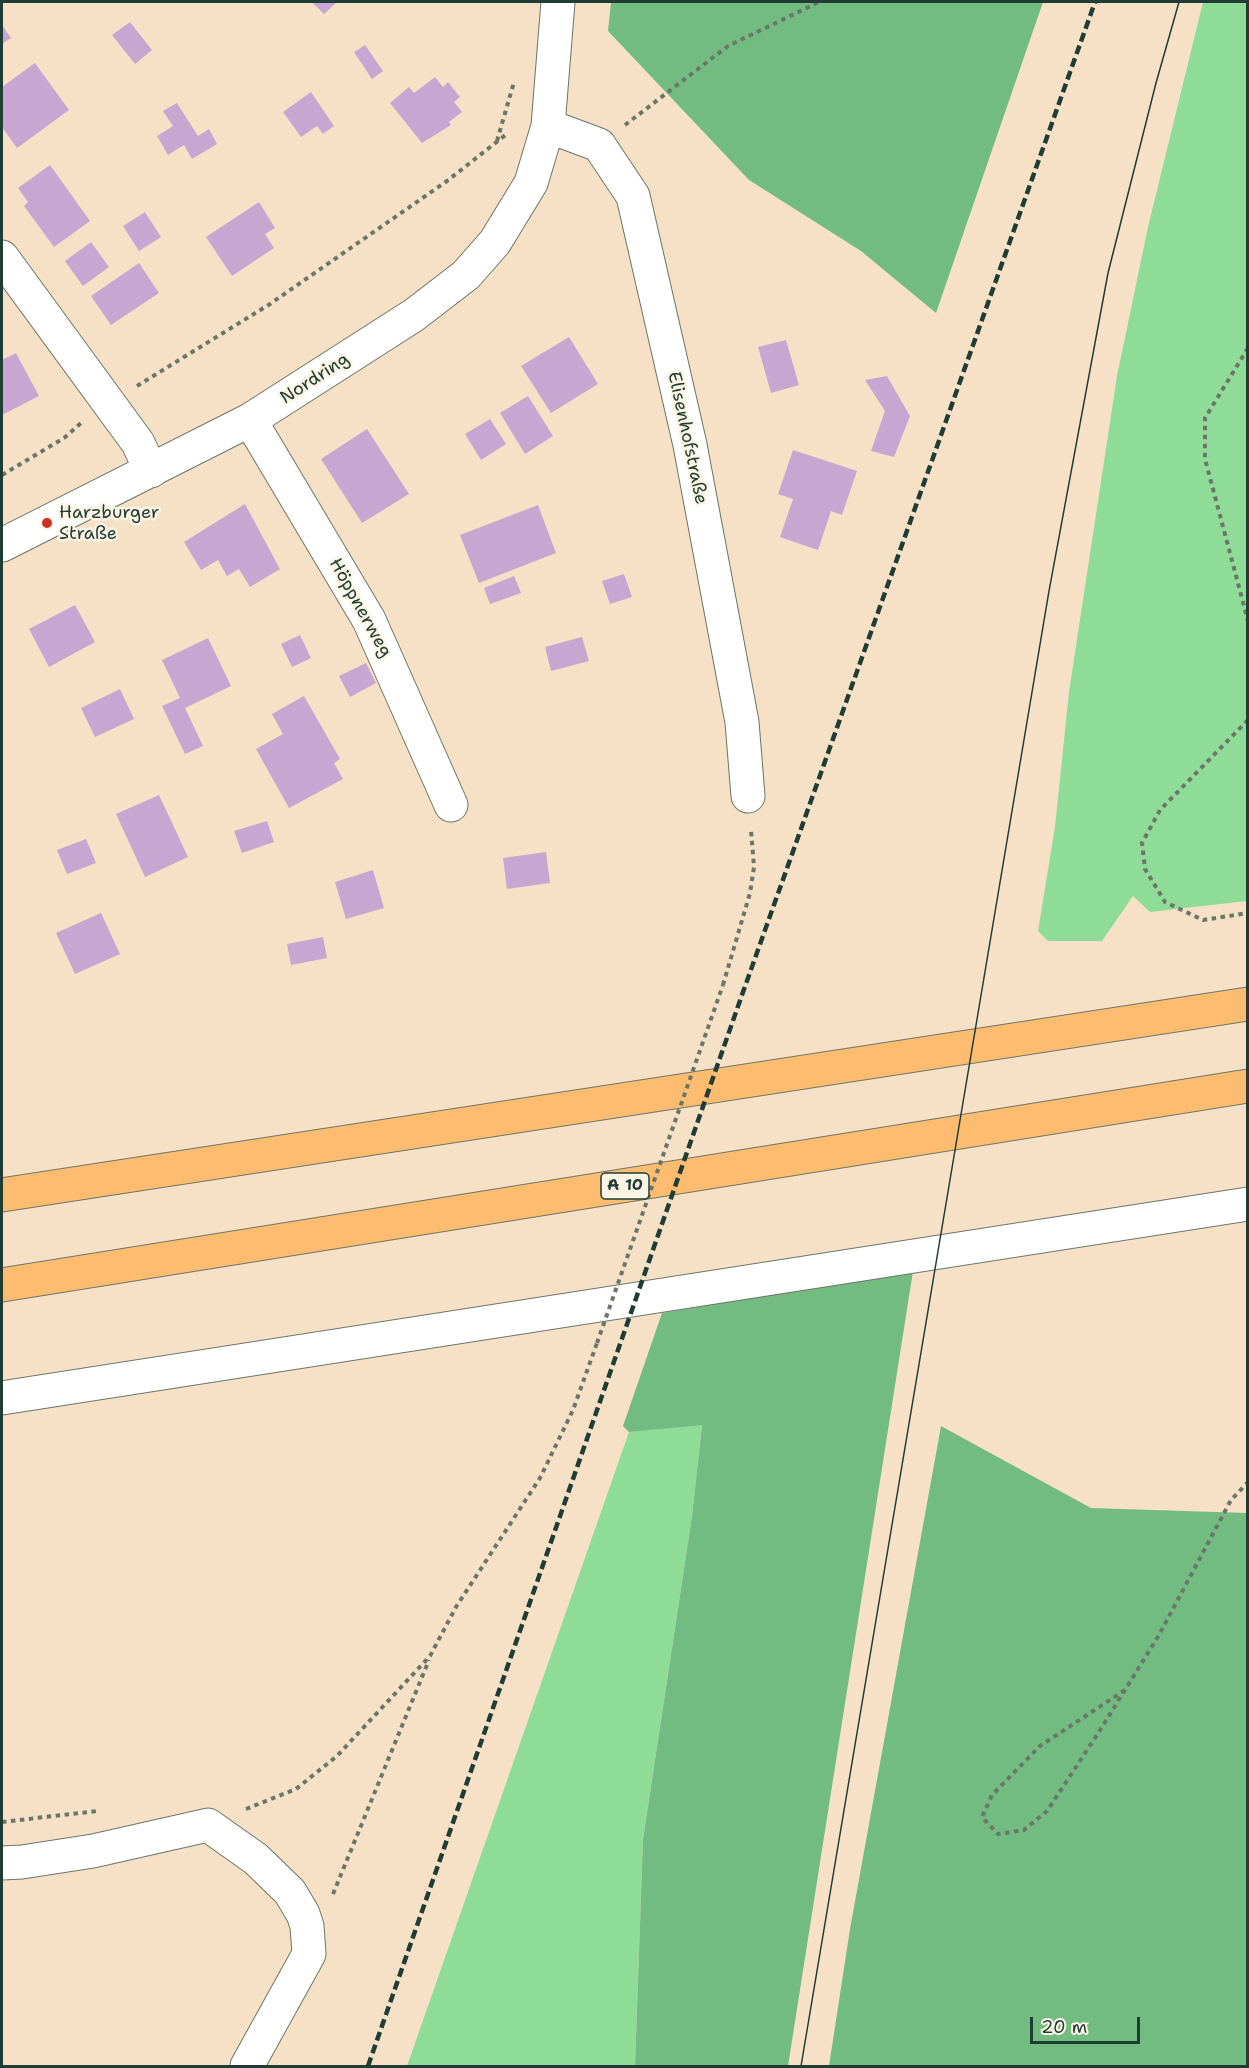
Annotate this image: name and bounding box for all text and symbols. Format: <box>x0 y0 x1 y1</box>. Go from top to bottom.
street label: Nordring <box>276 349 354 409</box>
street label: Elisenhofstraße <box>662 370 712 506</box>
place label: Harzburger Straße <box>59 502 159 544</box>
marker: Harzburger Straße <box>40 516 54 530</box>
street label: Höppnerweg <box>324 555 396 661</box>
road number: A 10 <box>601 1173 649 1199</box>
scale bar <box>1033 2005 1142 2043</box>
text: 20 m <box>1041 2015 1087 2039</box>

